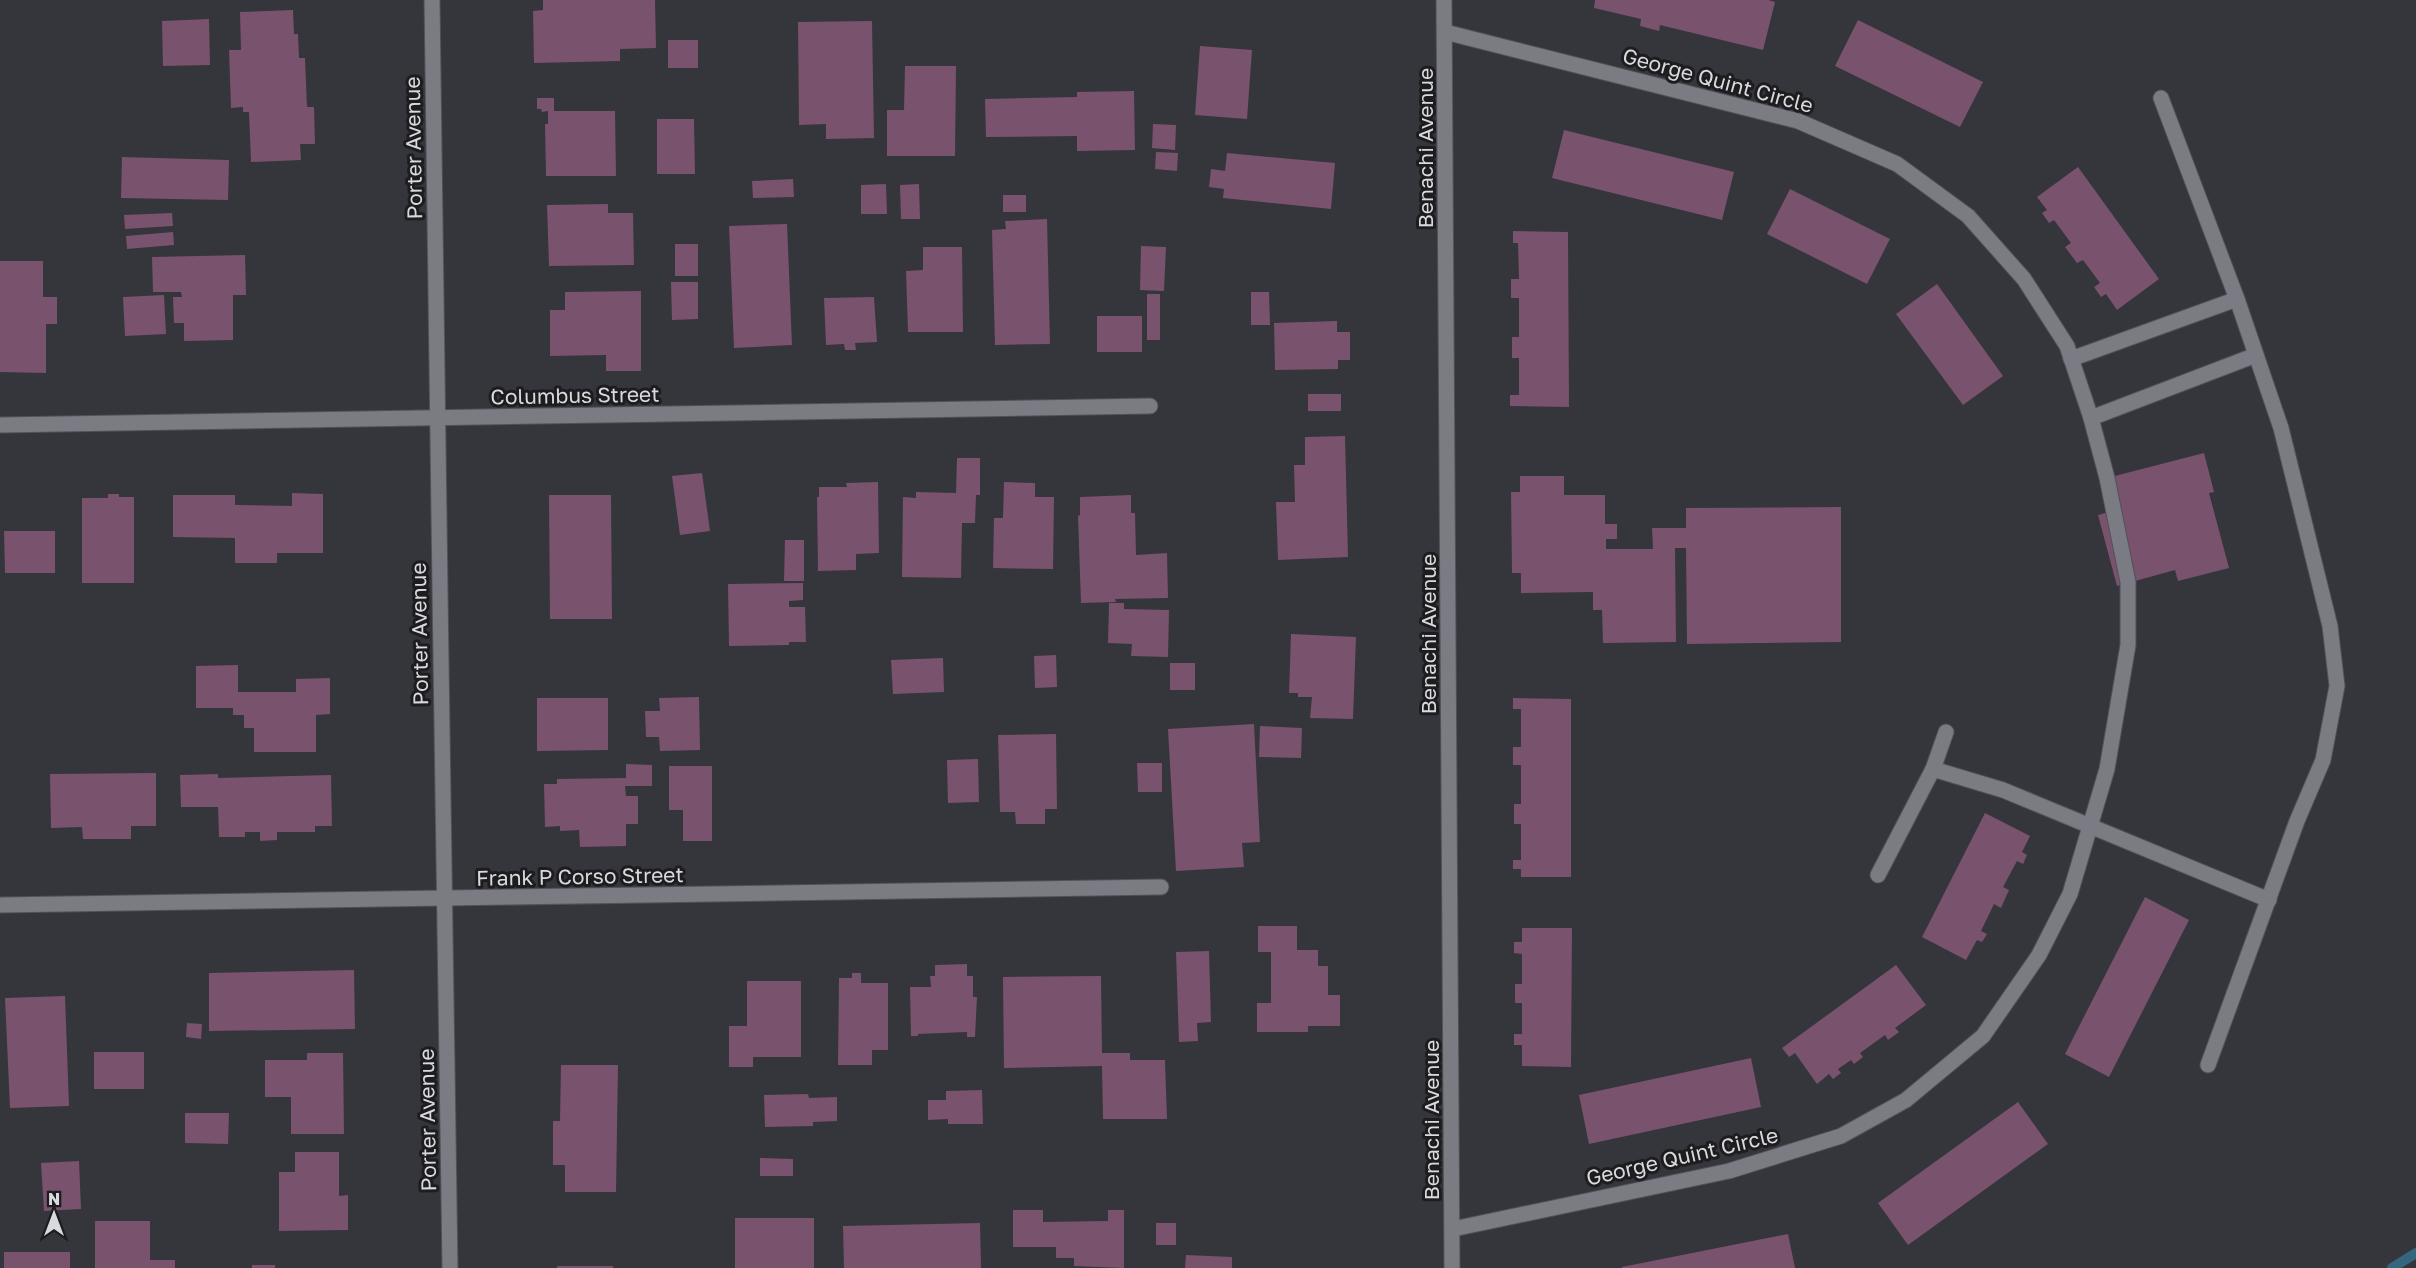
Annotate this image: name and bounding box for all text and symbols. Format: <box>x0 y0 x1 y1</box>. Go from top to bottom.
street label: George Quint Circle <box>1620 42 1816 118</box>
street label: Benachi Avenue <box>1412 68 1438 228</box>
street label: Porter Avenue <box>399 76 427 220</box>
street label: Columbus Street <box>490 381 660 409</box>
street label: Benachi Avenue <box>1415 554 1441 714</box>
street label: Porter Avenue <box>405 562 433 706</box>
street label: Frank P Corso Street <box>476 861 684 891</box>
street label: Benachi Avenue <box>1418 1040 1444 1200</box>
street label: Porter Avenue <box>413 1048 441 1192</box>
street label: George Quint Circle <box>1584 1121 1780 1191</box>
north arrow <box>24 1184 84 1244</box>
text: N <box>48 1189 60 1209</box>

